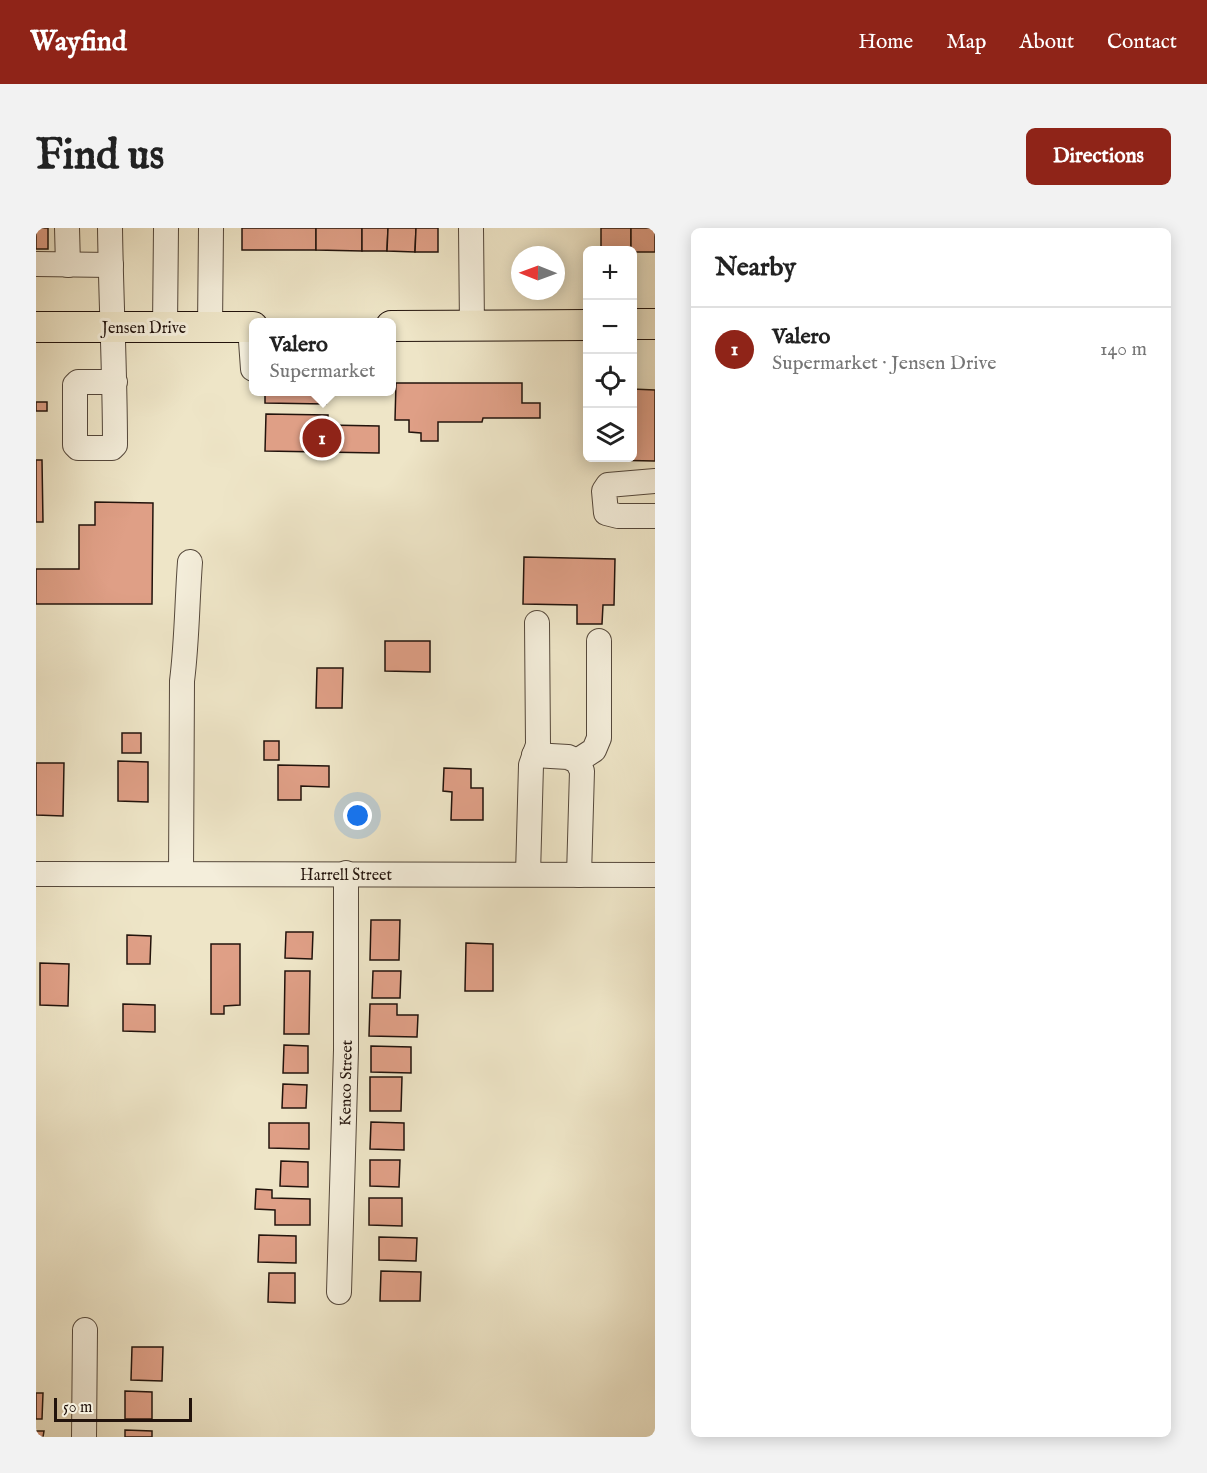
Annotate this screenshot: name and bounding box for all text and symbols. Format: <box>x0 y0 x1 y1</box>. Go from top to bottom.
text: Wayfind <box>30 25 127 60</box>
text: Home <box>858 29 913 56</box>
text: Map <box>946 29 986 56</box>
text: About <box>1019 29 1074 56</box>
text: Contact <box>1107 29 1177 56</box>
button: Directions <box>1026 128 1171 185</box>
text: Find us <box>36 130 164 183</box>
north arrow <box>511 246 565 300</box>
map controls <box>583 246 637 462</box>
button: + <box>583 246 637 300</box>
text: Nearby <box>715 251 796 284</box>
button: − <box>583 300 637 354</box>
popup <box>249 318 396 396</box>
street label: Jensen Drive <box>100 319 186 339</box>
text: Valero <box>772 323 830 351</box>
text: Valero <box>270 331 328 359</box>
text: 1 <box>731 337 738 362</box>
text: 140 m <box>1100 337 1147 362</box>
text: Supermarket · Jensen Drive <box>772 351 996 376</box>
button: locate <box>583 354 637 408</box>
text: Supermarket <box>270 359 375 384</box>
button: layers <box>583 408 637 462</box>
pin: 1 <box>302 416 342 460</box>
your location <box>343 801 372 830</box>
street label: Harrell Street <box>300 866 392 886</box>
street label: Kenco Street <box>336 1039 358 1126</box>
scale bar <box>54 1395 192 1422</box>
text: 50 m <box>63 1398 92 1418</box>

